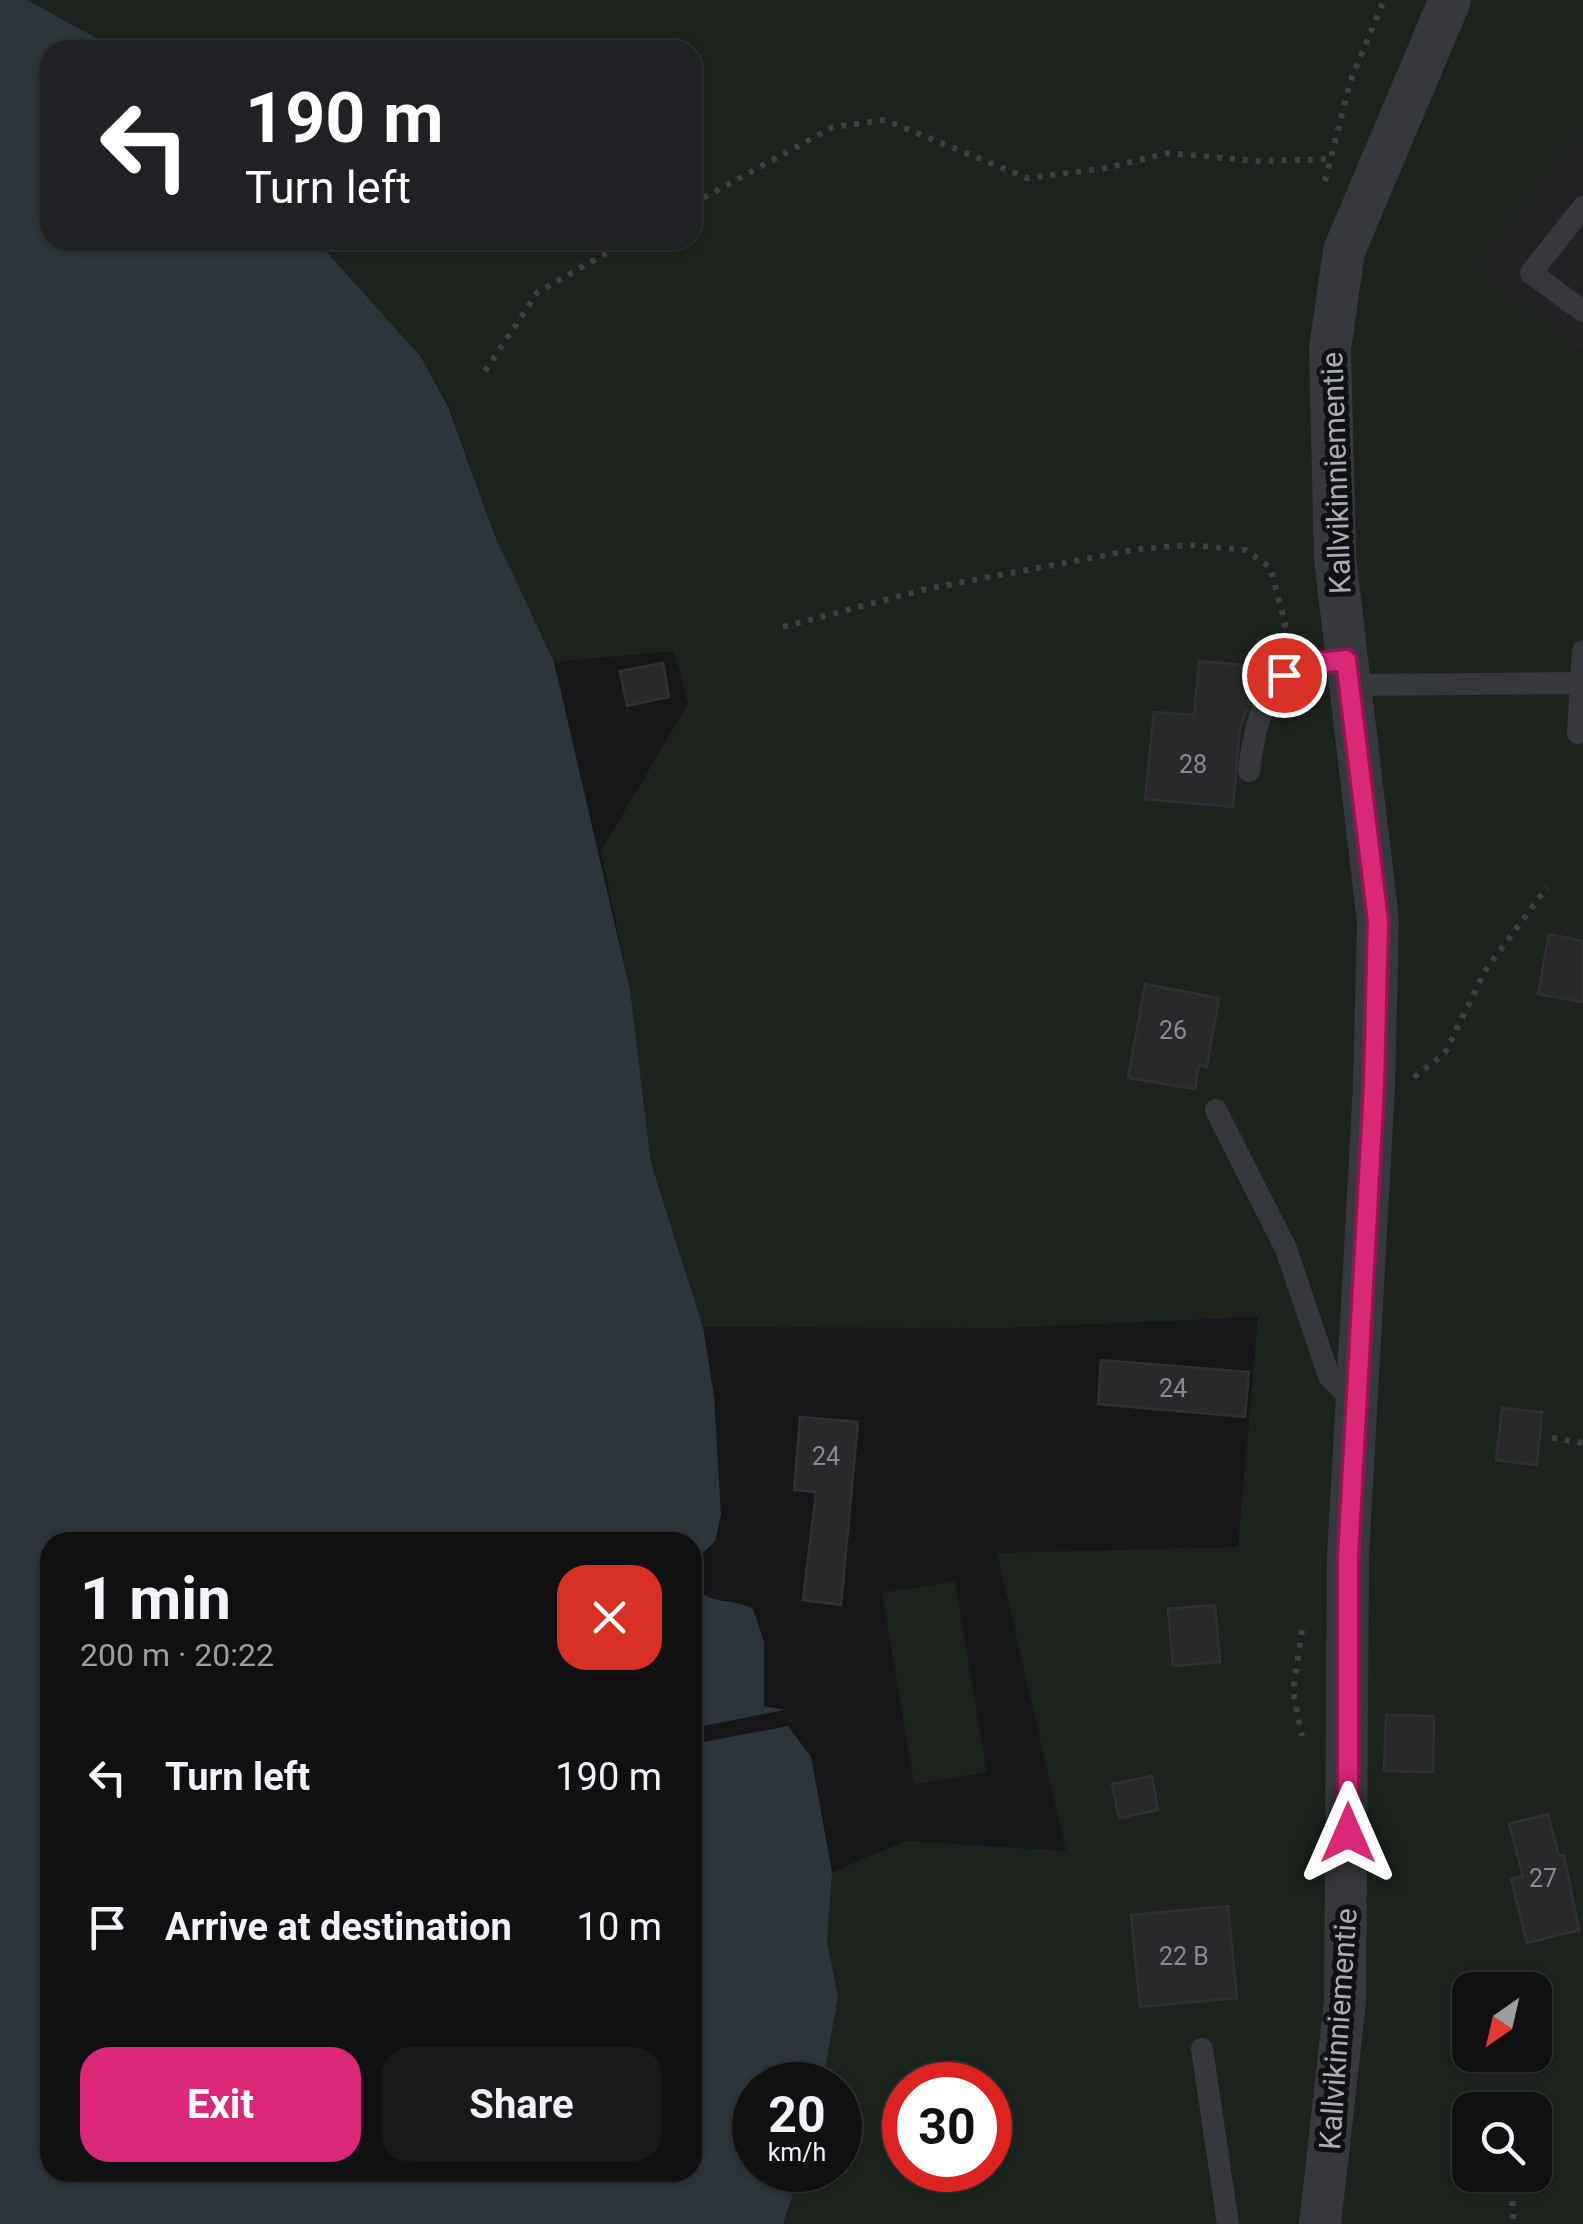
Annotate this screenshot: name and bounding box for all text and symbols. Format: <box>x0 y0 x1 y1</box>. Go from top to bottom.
text: 190 m <box>245 77 444 159</box>
icon: left <box>80 80 210 210</box>
text: Turn left <box>245 161 411 214</box>
street label: Kallvikinniementie <box>1314 351 1358 595</box>
pin <box>1242 633 1327 718</box>
icon: arrive <box>1257 648 1312 703</box>
house number: 28 <box>1179 750 1207 779</box>
house number: 26 <box>1159 1016 1187 1045</box>
house number: 24 <box>1159 1374 1187 1403</box>
house number: 24 <box>812 1442 840 1471</box>
text: 1 min <box>80 1563 231 1634</box>
button: close <box>557 1565 662 1670</box>
text: 200 m · 20:22 <box>80 1636 274 1674</box>
icon: left <box>80 1750 135 1805</box>
text: Turn left <box>165 1755 310 1799</box>
text: 190 m <box>555 1755 662 1799</box>
position arrow <box>1296 1781 1400 1885</box>
house number: 27 <box>1529 1864 1557 1893</box>
icon: arrive <box>80 1900 135 1955</box>
text: Arrive at destination <box>165 1905 512 1949</box>
text: 10 m <box>577 1905 662 1949</box>
street label: Kallvikinniementie <box>1312 1907 1364 2151</box>
house number: 22 B <box>1159 1942 1209 1971</box>
north arrow <box>1452 1972 1552 2072</box>
map controls <box>1452 1972 1552 2192</box>
button: Exit <box>80 2047 361 2162</box>
button: Share <box>381 2047 662 2162</box>
speed limit sign: 30 <box>882 2062 1012 2192</box>
text: 20 <box>768 2086 826 2144</box>
button: search <box>1452 2092 1552 2192</box>
text: km/h <box>768 2138 826 2167</box>

